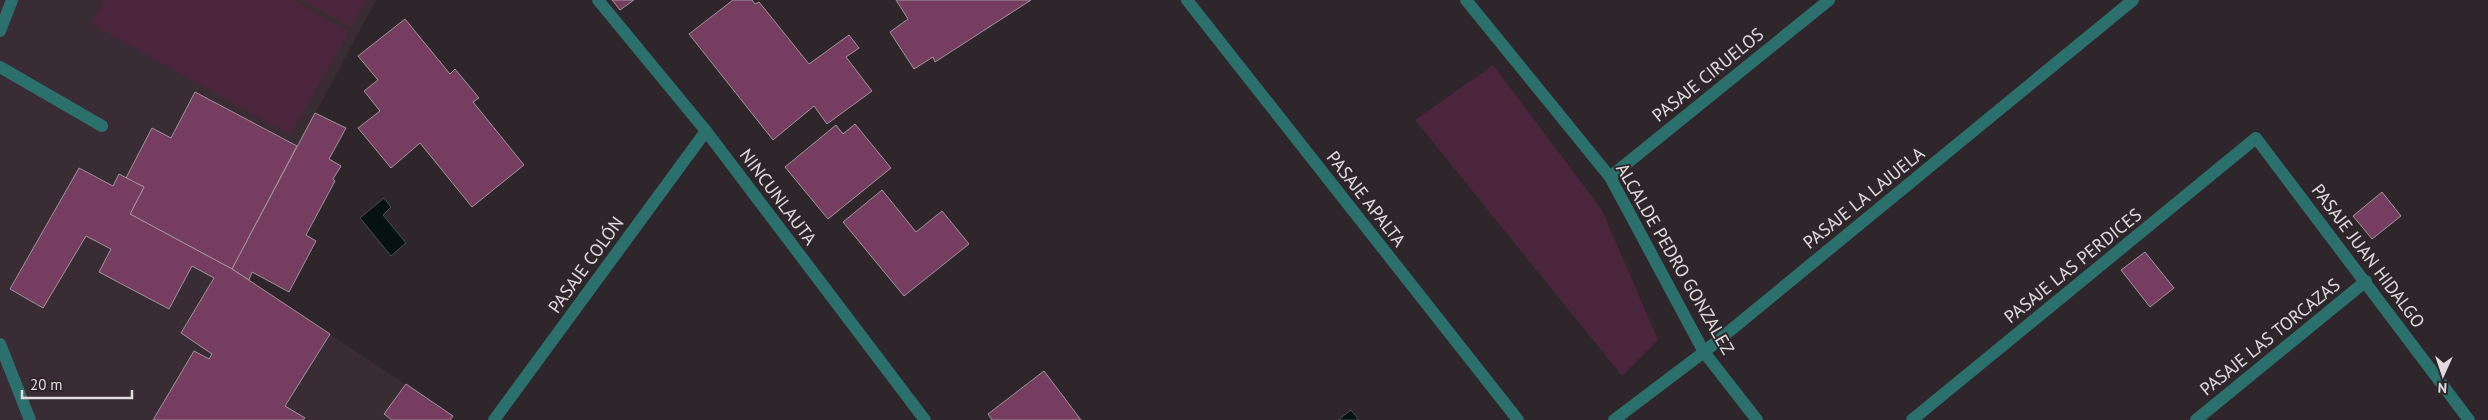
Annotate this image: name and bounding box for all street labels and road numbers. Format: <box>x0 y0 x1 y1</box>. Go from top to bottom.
street label: PASAJE CIRUELOS <box>1647 23 1768 127</box>
street label: PASAJE LA LAJUELA <box>1798 141 1929 254</box>
street label: NINCUNLAUTA <box>735 144 822 250</box>
street label: PASAJE APALTA <box>1322 146 1411 251</box>
street label: ALCALDE PEDRO GONZALEZ <box>1611 159 1740 359</box>
street label: PASAJE JUAN HIDALGO <box>2307 179 2430 332</box>
street label: PASAJE LAS PERDICES <box>1999 203 2146 328</box>
street label: PASAJE COLÓN <box>543 212 628 318</box>
street label: PASAJE LAS TORCAZAS <box>2195 273 2345 400</box>

